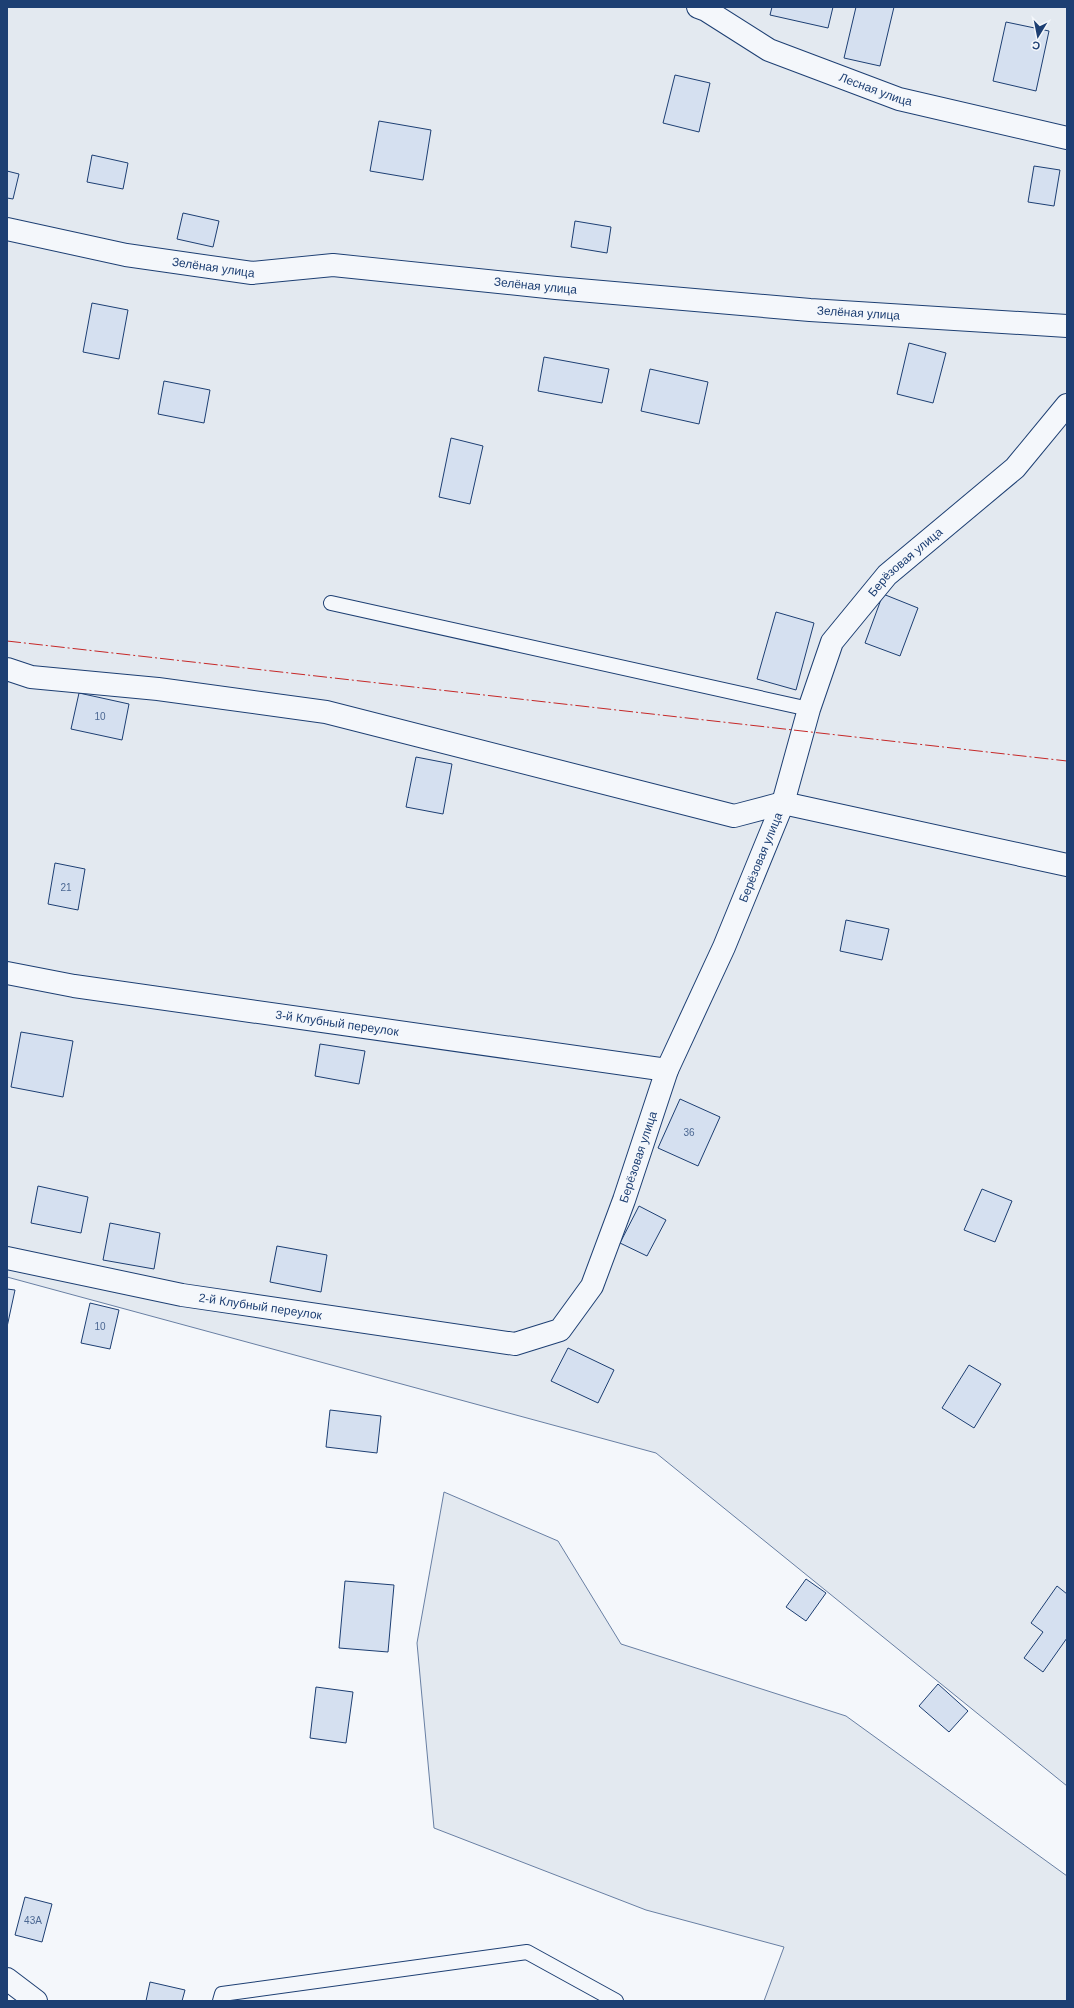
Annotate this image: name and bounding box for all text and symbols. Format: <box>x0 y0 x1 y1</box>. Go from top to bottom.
north arrow <box>1018 16 1058 56</box>
text: С <box>1031 39 1041 52</box>
street label: Лесная улица <box>837 70 914 109</box>
street label: Зелёная улица <box>171 255 256 280</box>
street label: Зелёная улица <box>493 275 578 297</box>
street label: Зелёная улица <box>816 303 901 323</box>
street label: Берёзовая улица <box>865 525 945 599</box>
house number: 10 <box>94 711 106 722</box>
street label: Берёзовая улица <box>736 810 785 904</box>
house number: 21 <box>60 882 72 893</box>
street label: 3-й Клубный переулок <box>275 1008 400 1039</box>
street label: Берёзовая улица <box>617 1109 660 1205</box>
house number: 36 <box>683 1127 695 1138</box>
street label: 2-й Клубный переулок <box>198 1291 324 1323</box>
house number: 10 <box>94 1321 106 1332</box>
house number: 43А <box>24 1915 42 1926</box>

